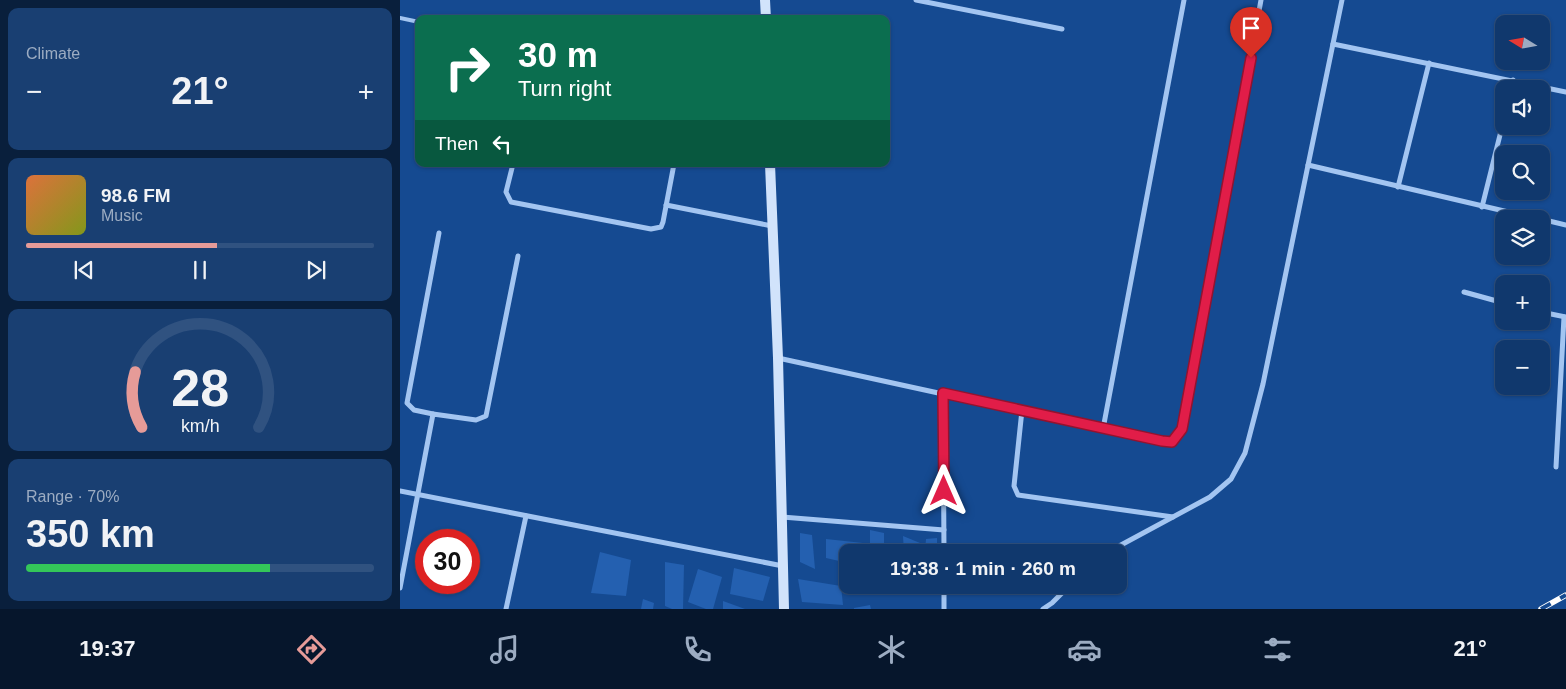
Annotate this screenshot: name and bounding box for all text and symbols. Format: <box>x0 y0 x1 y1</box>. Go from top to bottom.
pin <box>1230 7 1272 58</box>
icon: arrive <box>1237 14 1265 42</box>
north arrow <box>1495 15 1550 70</box>
map controls <box>1495 15 1550 395</box>
icon: right <box>435 35 500 100</box>
text: 30 m <box>518 35 598 74</box>
text: Climate <box>26 45 80 62</box>
text: 21° <box>171 70 229 112</box>
text: − <box>26 76 42 107</box>
text: + <box>358 76 374 107</box>
text: Turn right <box>518 76 611 101</box>
button: sound <box>1495 80 1550 135</box>
icon: left <box>488 130 516 158</box>
text: Then <box>435 133 478 154</box>
button: search <box>1495 145 1550 200</box>
text: 98.6 FM <box>101 185 171 206</box>
text: Music <box>101 207 143 224</box>
button: layers <box>1495 210 1550 265</box>
icon: previous <box>70 256 98 284</box>
icon: pause <box>186 256 214 284</box>
icon: next <box>302 256 330 284</box>
button: + <box>1495 275 1550 330</box>
button: − <box>1495 340 1550 395</box>
text: 28 <box>171 359 229 417</box>
text: km/h <box>181 416 219 436</box>
position arrow <box>917 464 969 516</box>
text: Range · 70% <box>26 488 119 505</box>
text: 350 km <box>26 513 155 555</box>
speed limit sign: 30 <box>415 529 480 594</box>
text: 19:38 · 1 min · 260 m <box>890 558 1076 579</box>
icon: directions <box>294 632 329 667</box>
icon: music <box>487 632 522 667</box>
icon: phone <box>680 632 715 667</box>
icon: climate <box>874 632 909 667</box>
icon: car <box>1067 632 1102 667</box>
icon: filters <box>1260 632 1295 667</box>
text: 19:37 <box>79 636 135 661</box>
text: 21° <box>1454 636 1487 661</box>

